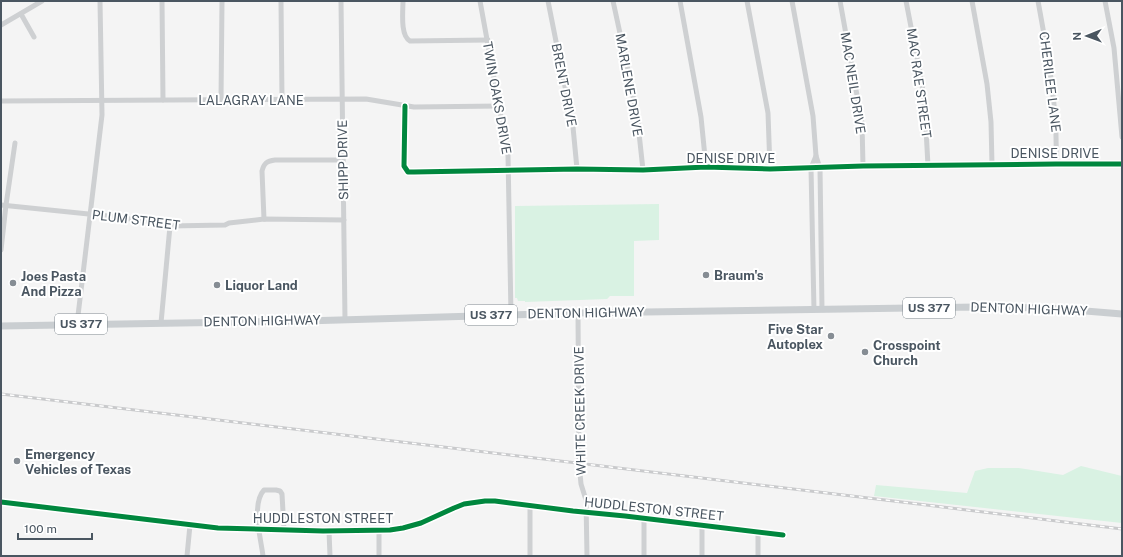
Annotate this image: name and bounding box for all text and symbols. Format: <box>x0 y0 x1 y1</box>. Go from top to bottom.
north arrow <box>1067 16 1107 56</box>
street label: MAC RAE STREET <box>904 27 934 139</box>
street label: MAC NEIL DRIVE <box>838 31 868 135</box>
street label: CHERILEE LANE <box>1036 31 1064 133</box>
street label: MARLENE DRIVE <box>613 32 645 138</box>
text: N <box>1071 32 1083 41</box>
street label: TWIN OAKS DRIVE <box>480 40 514 156</box>
street label: BRENT DRIVE <box>549 42 579 128</box>
street label: LALAGRAY LANE <box>198 93 304 108</box>
street label: SHIPP DRIVE <box>335 120 351 200</box>
street label: DENISE DRIVE <box>1011 146 1099 161</box>
street label: DENISE DRIVE <box>687 151 775 166</box>
street label: PLUM STREET <box>91 207 181 233</box>
place label: Braum's <box>714 268 764 283</box>
place label: Joes Pasta And Pizza <box>21 269 86 299</box>
marker: Braum's <box>701 270 711 280</box>
marker: Joes Pasta And Pizza <box>8 278 18 288</box>
place label: Liquor Land <box>225 278 298 293</box>
marker: Liquor Land <box>212 280 222 290</box>
road number: US 377 <box>903 298 955 318</box>
street label: DENTON HIGHWAY <box>970 299 1088 319</box>
street label: DENTON HIGHWAY <box>527 304 645 322</box>
road number: US 377 <box>465 305 517 325</box>
street label: DENTON HIGHWAY <box>203 312 321 330</box>
road number: US 377 <box>55 314 107 334</box>
place label: Five Star Autoplex <box>767 322 824 352</box>
marker: Five Star Autoplex <box>826 331 836 341</box>
place label: Crosspoint Church <box>873 338 941 368</box>
street label: WHITE CREEK DRIVE <box>571 346 589 476</box>
marker: Crosspoint Church <box>860 347 870 357</box>
place label: Emergency Vehicles of Texas <box>25 447 131 477</box>
marker: Emergency Vehicles of Texas <box>12 456 22 466</box>
street label: HUDDLESTON STREET <box>583 494 725 524</box>
street label: HUDDLESTON STREET <box>253 511 393 526</box>
scale bar <box>18 515 92 541</box>
text: 100 m <box>24 522 57 536</box>

